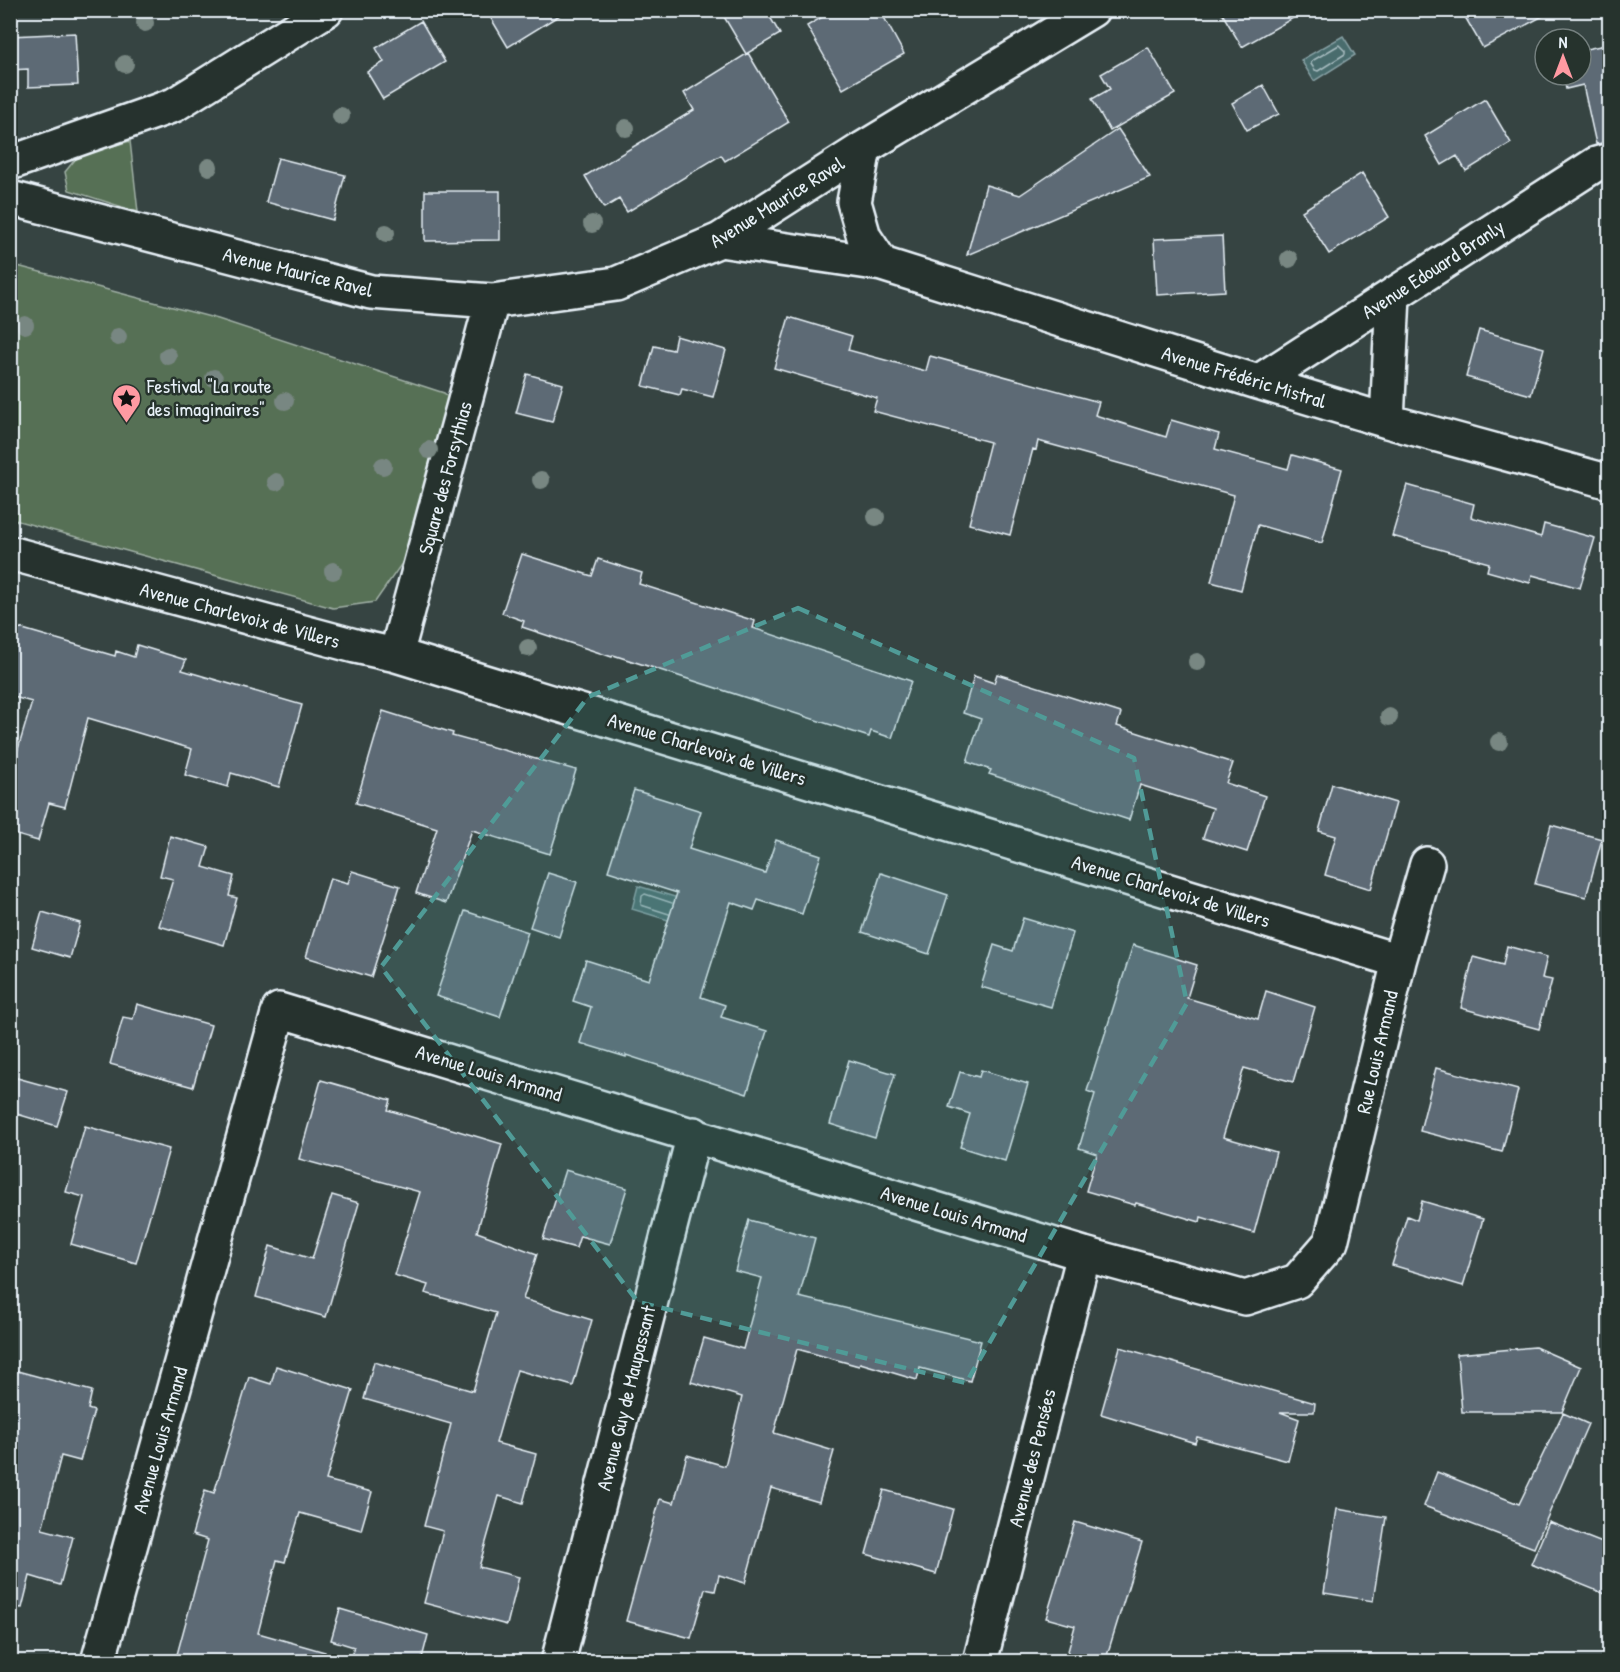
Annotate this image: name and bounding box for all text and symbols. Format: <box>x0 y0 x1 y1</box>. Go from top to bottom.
north arrow <box>1533 27 1593 87</box>
text: N <box>1559 31 1568 53</box>
street label: Avenue Maurice Ravel <box>704 149 850 254</box>
street label: Avenue Edouard Branly <box>1356 212 1509 325</box>
street label: Avenue Maurice Ravel <box>220 240 377 303</box>
street label: Avenue Frédéric Mistral <box>1159 339 1330 415</box>
place label: Festival "La route des imaginaires" <box>146 372 272 422</box>
place icon: Festival "La route des imaginaires" <box>110 382 142 424</box>
street label: Square des Forsythias <box>411 398 478 557</box>
street label: Avenue Charlevoix de Villers <box>137 575 343 654</box>
street label: Avenue Charlevoix de Villers <box>605 706 810 792</box>
street label: Avenue Charlevoix de Villers <box>1069 848 1274 934</box>
street label: Rue Louis Armand <box>1349 987 1404 1116</box>
street label: Avenue Louis Armand <box>413 1037 566 1108</box>
street label: Avenue Louis Armand <box>878 1178 1031 1249</box>
street label: Avenue Guy de Maupassant <box>589 1302 662 1493</box>
street label: Avenue Louis Armand <box>126 1363 193 1516</box>
street label: Avenue des Pensées <box>1001 1386 1062 1530</box>

